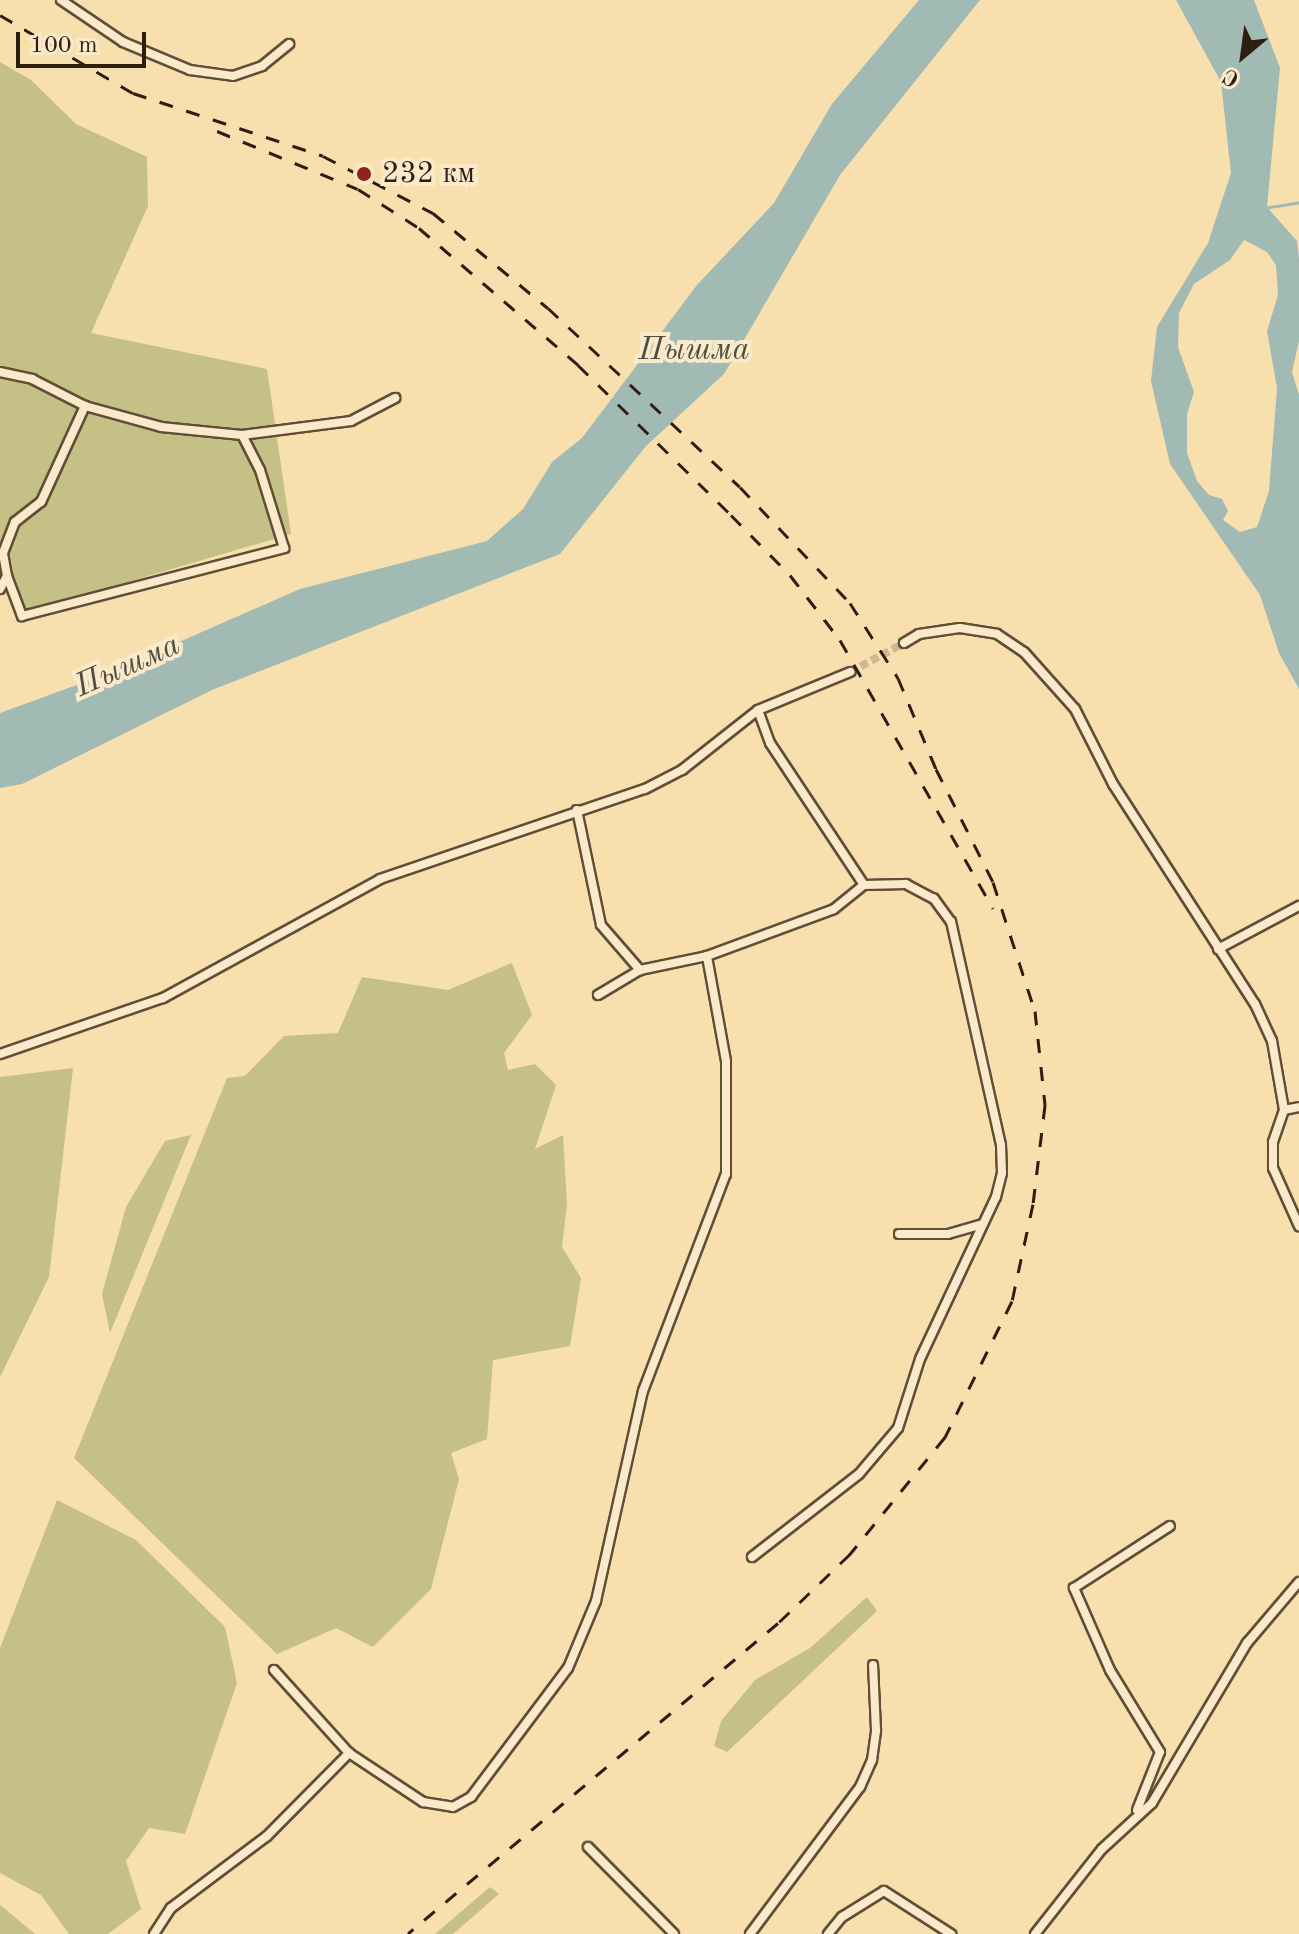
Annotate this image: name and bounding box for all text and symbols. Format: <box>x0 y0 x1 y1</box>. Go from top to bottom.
scale bar <box>20 16 150 66</box>
north arrow <box>1203 16 1283 96</box>
text: 100 m <box>30 34 98 58</box>
text: С <box>1220 64 1243 90</box>
place label: 232 км <box>382 156 475 192</box>
marker: 232 км <box>353 163 375 185</box>
water label: Пышма <box>638 332 750 370</box>
water label: Пышма <box>69 627 187 707</box>

